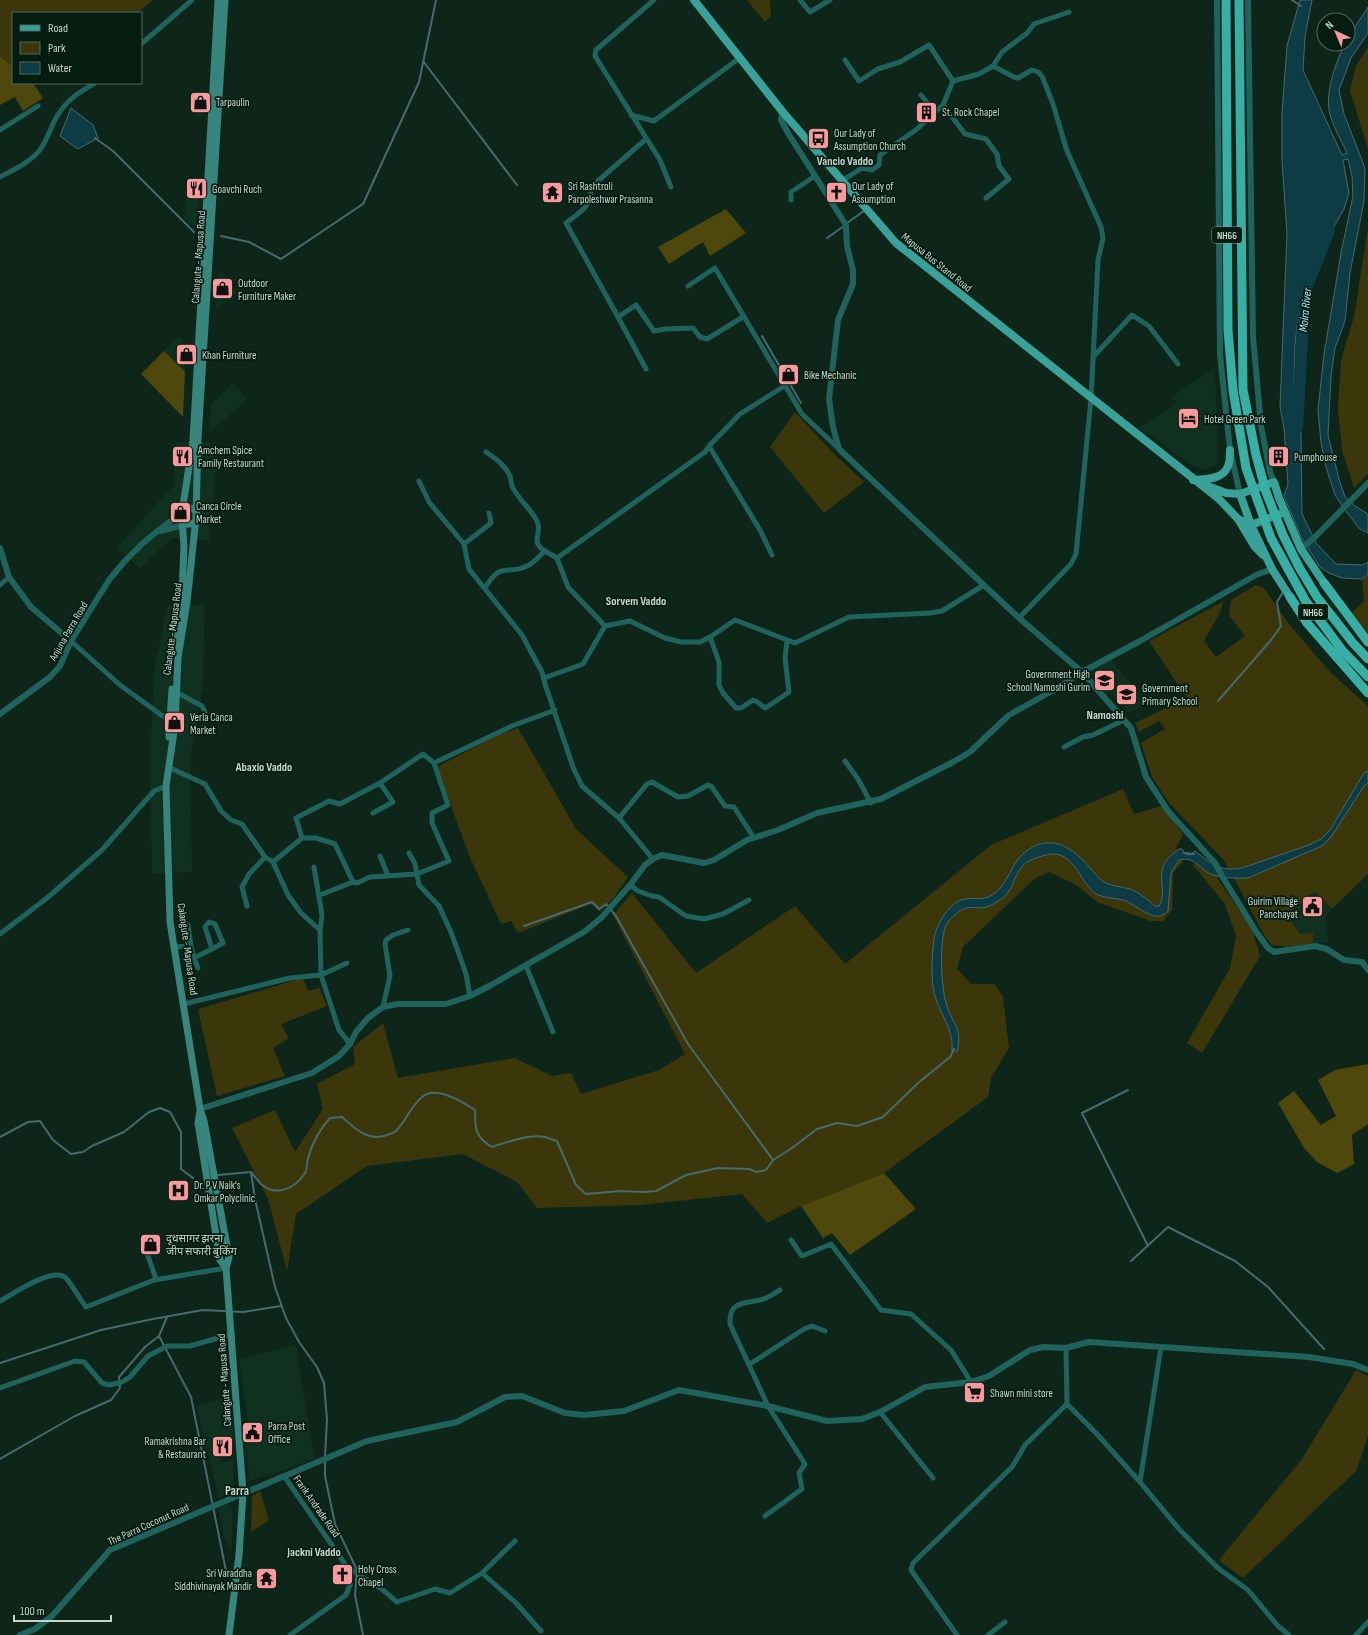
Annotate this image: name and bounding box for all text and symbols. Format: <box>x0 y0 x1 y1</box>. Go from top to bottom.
legend <box>12 12 142 84</box>
north arrow <box>1316 12 1356 52</box>
text: N <box>1323 18 1336 32</box>
text: Road <box>48 21 68 36</box>
text: Park <box>48 41 66 56</box>
text: Water <box>48 61 72 76</box>
shop icon: Tarpaulin <box>188 89 214 115</box>
place label: Tarpaulin <box>216 96 250 109</box>
building icon: St. Rock Chapel <box>913 99 939 125</box>
place label: St. Rock Chapel <box>942 106 999 119</box>
bus stop icon: Our Lady of Assumption Church <box>806 126 832 152</box>
place label: Our Lady of Assumption Church <box>833 127 906 153</box>
district label: Vancio Vaddo <box>817 154 873 169</box>
restaurant icon: Goavchi Ruch <box>183 176 209 202</box>
temple icon: Sri Rashtroli Parpoleshwar Prasanna <box>539 179 565 205</box>
church icon: Our Lady of Assumption <box>823 179 849 205</box>
place label: Sri Rashtroli Parpoleshwar Prasanna <box>568 180 653 206</box>
place label: Our Lady of Assumption <box>851 180 896 206</box>
place label: Goavchi Ruch <box>212 183 262 196</box>
street label: Calangute - Mapusa Road <box>189 210 208 304</box>
road number: NH66 <box>1212 227 1242 243</box>
street label: Mapusa Bus Stand Road <box>899 230 975 295</box>
shop icon: Outdoor Furniture Maker <box>209 276 235 302</box>
place label: Outdoor Furniture Maker <box>238 277 296 303</box>
water label: Moira River <box>1296 287 1315 333</box>
shop icon: Khan Furniture <box>173 342 199 368</box>
place label: Khan Furniture <box>202 349 256 362</box>
shop icon: Bike Mechanic <box>775 362 801 388</box>
place label: Bike Mechanic <box>804 369 857 382</box>
hotel icon: Hotel Green Park <box>1176 406 1202 432</box>
place label: Hotel Green Park <box>1204 413 1266 426</box>
restaurant icon: Amchem Spice Family Restaurant <box>169 443 195 469</box>
place label: Amchem Spice Family Restaurant <box>197 444 265 470</box>
building icon: Pumphouse <box>1265 444 1291 470</box>
place label: Pumphouse <box>1294 451 1337 464</box>
shop icon: Canca Circle Market <box>168 499 194 525</box>
place label: Canca Circle Market <box>196 500 242 526</box>
street label: Calangute - Mapusa Road <box>160 582 185 676</box>
district label: Sorvem Vaddo <box>606 594 666 609</box>
street label: Anjuna Parra Road <box>46 599 91 664</box>
road number: NH66 <box>1298 604 1328 620</box>
school or university icon: Government High School Namoshi Gurim <box>1092 667 1118 693</box>
place label: Government High School Namoshi Gurim <box>1007 668 1090 694</box>
school or university icon: Government Primary School <box>1113 681 1139 707</box>
place label: Government Primary School <box>1142 682 1197 708</box>
district label: Namoshi <box>1087 708 1123 723</box>
shop icon: Verla Canca Market <box>161 710 187 736</box>
place label: Verla Canca Market <box>190 711 233 737</box>
district label: Abaxio Vaddo <box>235 760 292 775</box>
public building icon: Guirim Village Panchayat <box>1300 894 1326 920</box>
place label: Guirim Village Panchayat <box>1248 895 1299 921</box>
street label: Calangute - Mapusa Road <box>175 902 200 996</box>
hospital icon: Dr. P V Naik's Omkar Polyclinic <box>165 1178 191 1204</box>
place label: Dr. P V Naik's Omkar Polyclinic <box>194 1179 255 1205</box>
shop icon: दूधसागर झरना जीप सफारी बुकिंग <box>138 1231 164 1257</box>
place label: दूधसागर झरना जीप सफारी बुकिंग <box>166 1232 237 1258</box>
street label: Calangute - Mapusa Road <box>215 1333 234 1427</box>
supermarket icon: Shawn mini store <box>962 1380 988 1406</box>
place label: Shawn mini store <box>990 1387 1053 1400</box>
public building icon: Parra Post Office <box>240 1419 266 1445</box>
place label: Parra Post Office <box>268 1420 306 1446</box>
restaurant icon: Ramakrishna Bar & Restaurant <box>209 1434 235 1460</box>
place label: Ramakrishna Bar & Restaurant <box>144 1435 207 1461</box>
street label: Frank Andrade Road <box>290 1473 343 1540</box>
district label: Parra <box>225 1483 249 1499</box>
street label: The Parra Coconut Road <box>106 1501 191 1548</box>
district label: Jackni Vaddo <box>286 1545 341 1560</box>
church icon: Holy Cross Chapel <box>329 1562 355 1588</box>
place label: Holy Cross Chapel <box>358 1563 397 1589</box>
temple icon: Sri Varaddha Siddhivinayak Mandir <box>254 1566 280 1592</box>
place label: Sri Varaddha Siddhivinayak Mandir <box>175 1567 252 1593</box>
scale bar <box>14 1597 111 1623</box>
text: 100 m <box>20 1604 45 1619</box>

